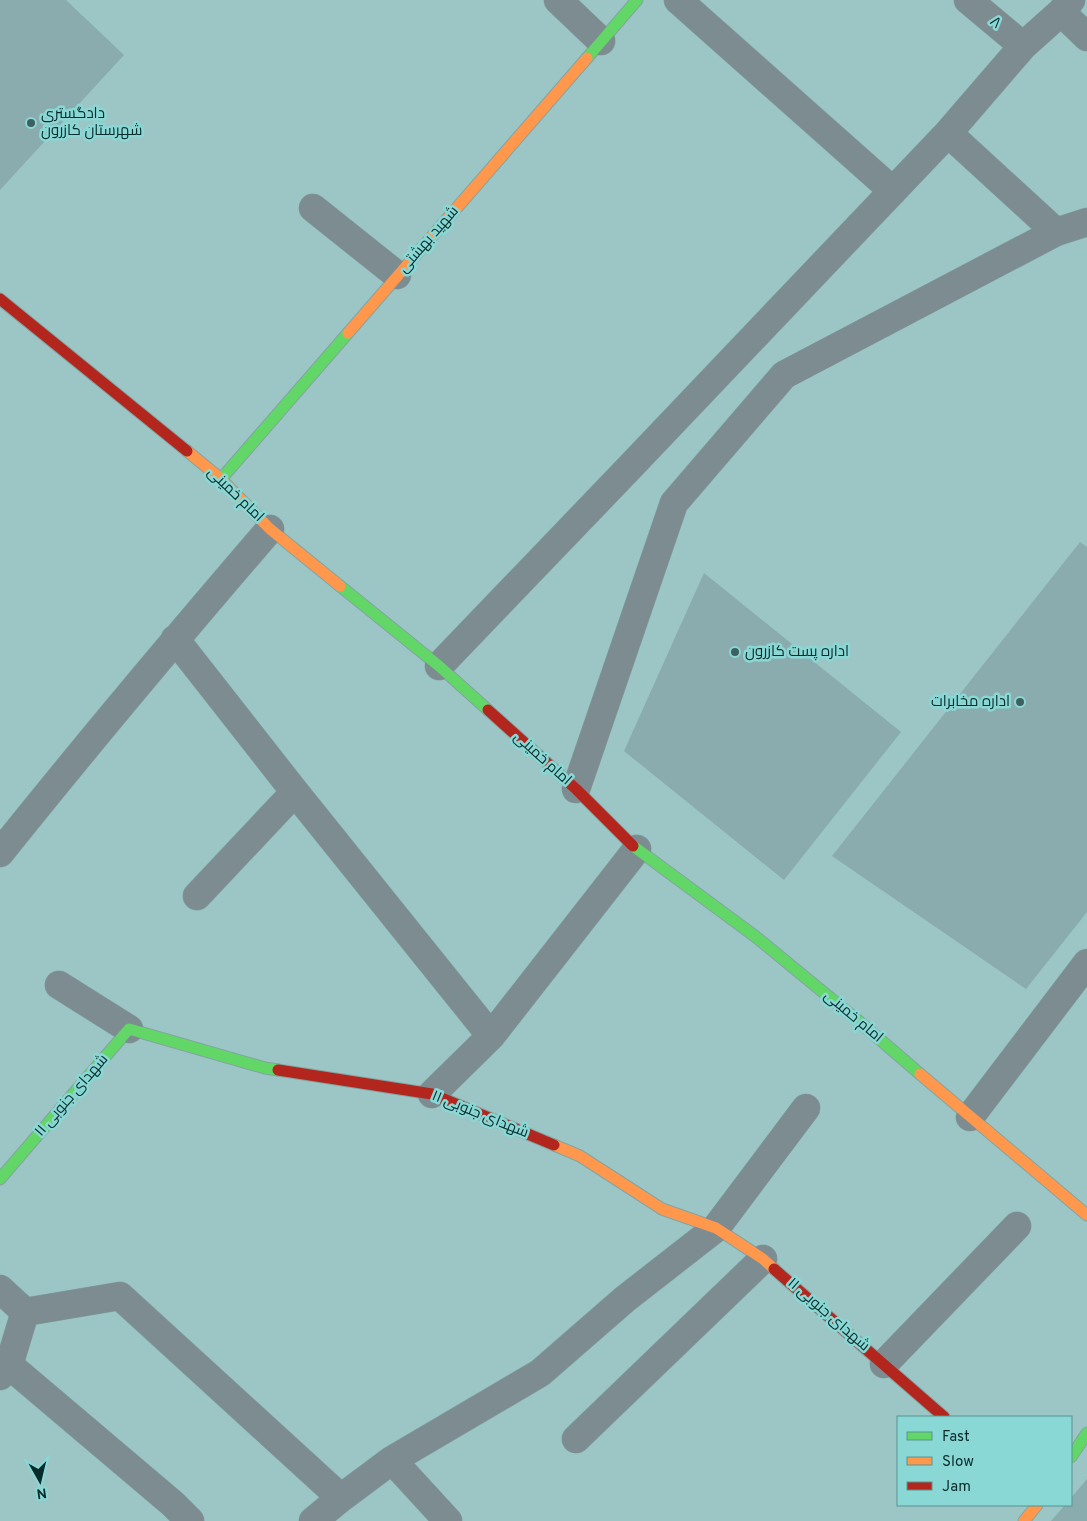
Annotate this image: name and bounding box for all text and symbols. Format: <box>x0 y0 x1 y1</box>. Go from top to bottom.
street label: ۸ <box>985 13 1005 33</box>
place label: دادگستری شهرستان کازرون <box>41 105 142 141</box>
marker: دادگستری شهرستان کازرون <box>25 117 37 129</box>
street label: شهید بهشتی <box>395 203 463 277</box>
street label: امام خمینی <box>203 463 267 527</box>
place label: اداره پست کازرون <box>745 643 849 662</box>
marker: اداره پست کازرون <box>729 646 741 658</box>
place label: اداره مخابرات <box>931 693 1010 712</box>
marker: اداره مخابرات <box>1014 696 1026 708</box>
street label: امام خمینی <box>509 728 575 790</box>
street label: امام خمینی <box>819 987 887 1047</box>
street label: ۱۱ شهدای جنوبی <box>31 1051 113 1141</box>
street label: ۱۱ شهدای جنوبی <box>429 1087 531 1143</box>
street label: ۱۱ شهدای جنوبی <box>783 1274 873 1356</box>
legend <box>897 1416 1072 1506</box>
text: Fast <box>942 1428 970 1447</box>
text: Slow <box>942 1453 974 1472</box>
north arrow <box>15 1456 65 1506</box>
text: Jam <box>942 1478 971 1497</box>
text: N <box>35 1483 48 1502</box>

